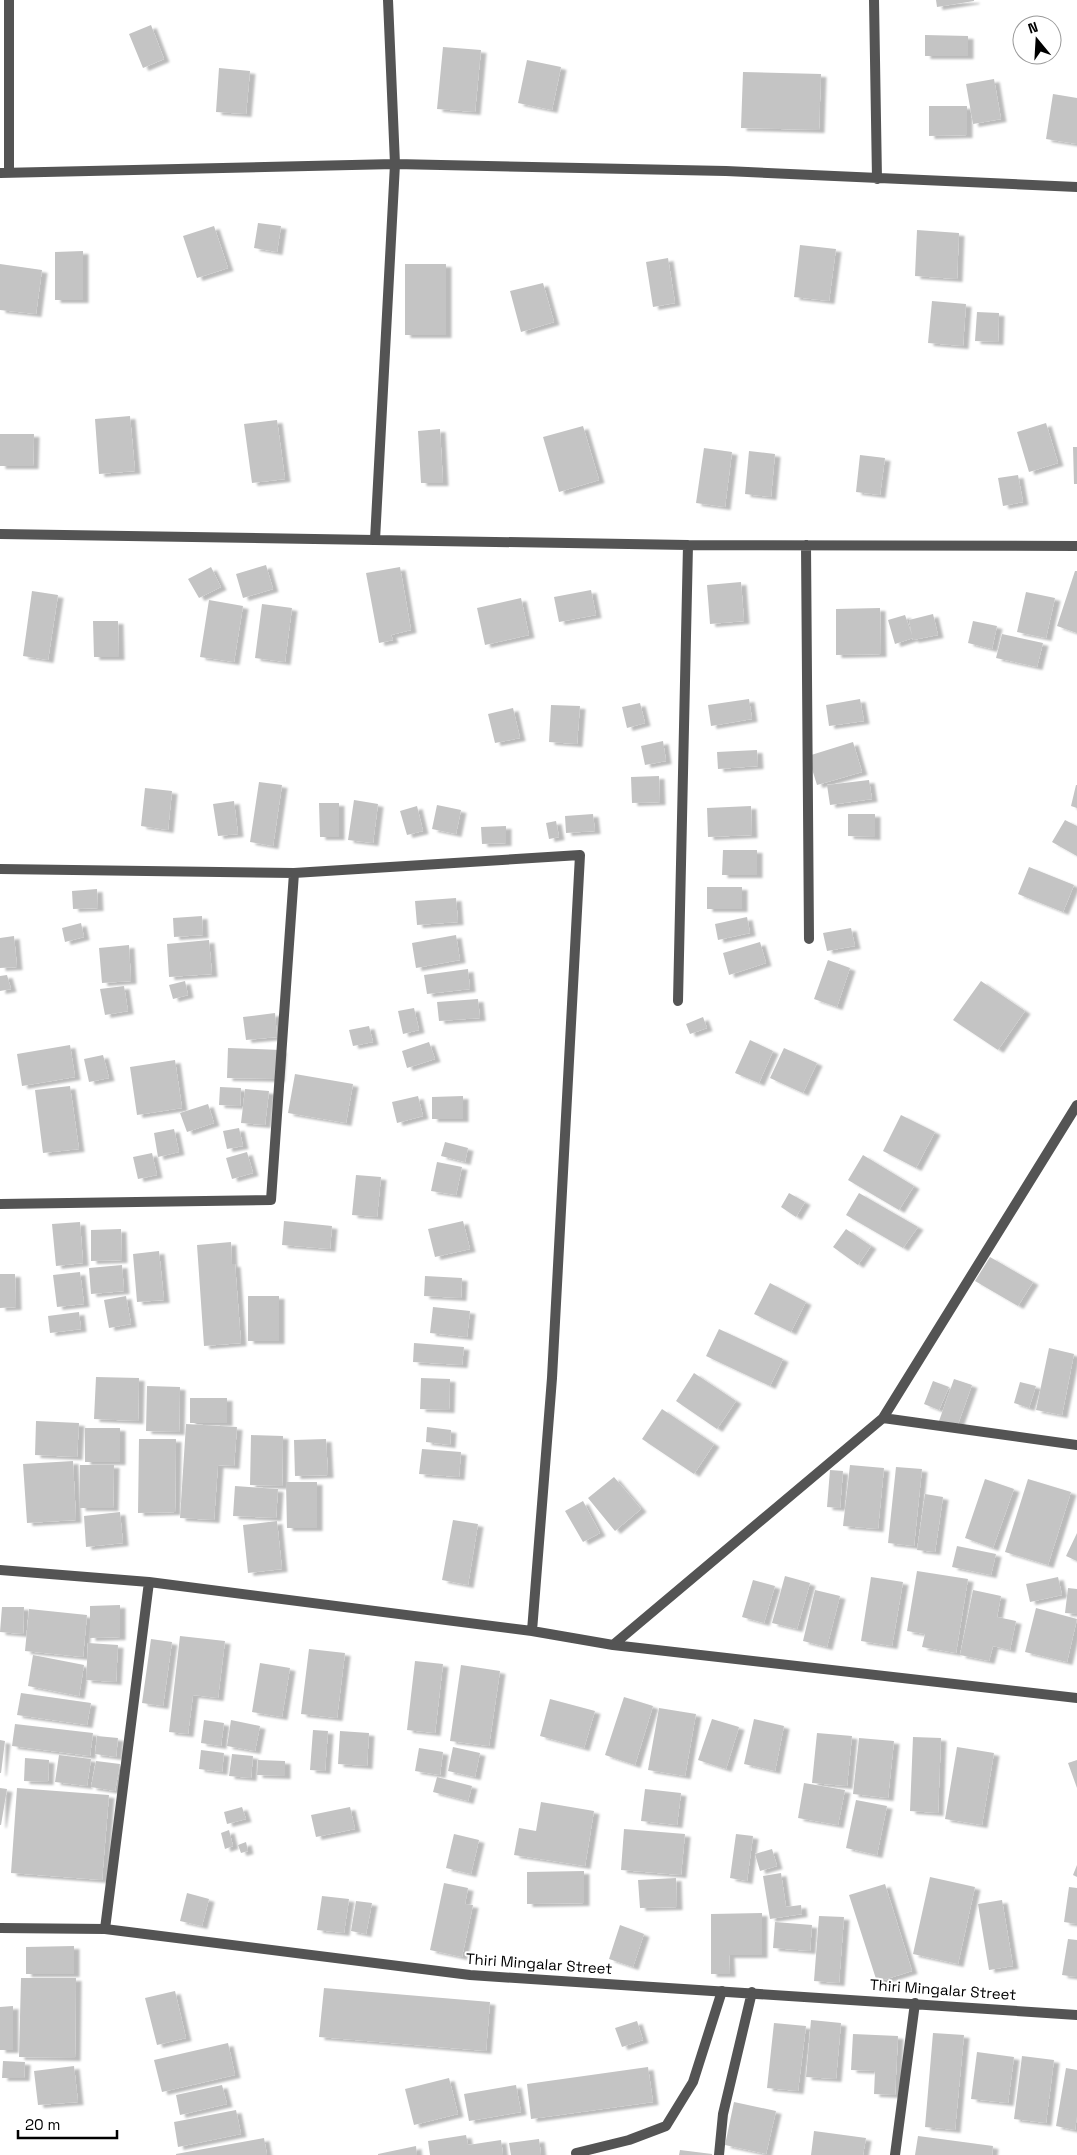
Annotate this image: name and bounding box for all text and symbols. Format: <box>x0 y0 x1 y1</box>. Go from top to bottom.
north arrow <box>1012 15 1062 65</box>
text: N <box>1026 18 1040 38</box>
street label: Thiri Mingalar Street <box>465 1949 613 1978</box>
street label: Thiri Mingalar Street <box>869 1975 1017 2004</box>
scale bar <box>18 2108 116 2140</box>
text: 20 m <box>25 2115 60 2134</box>

